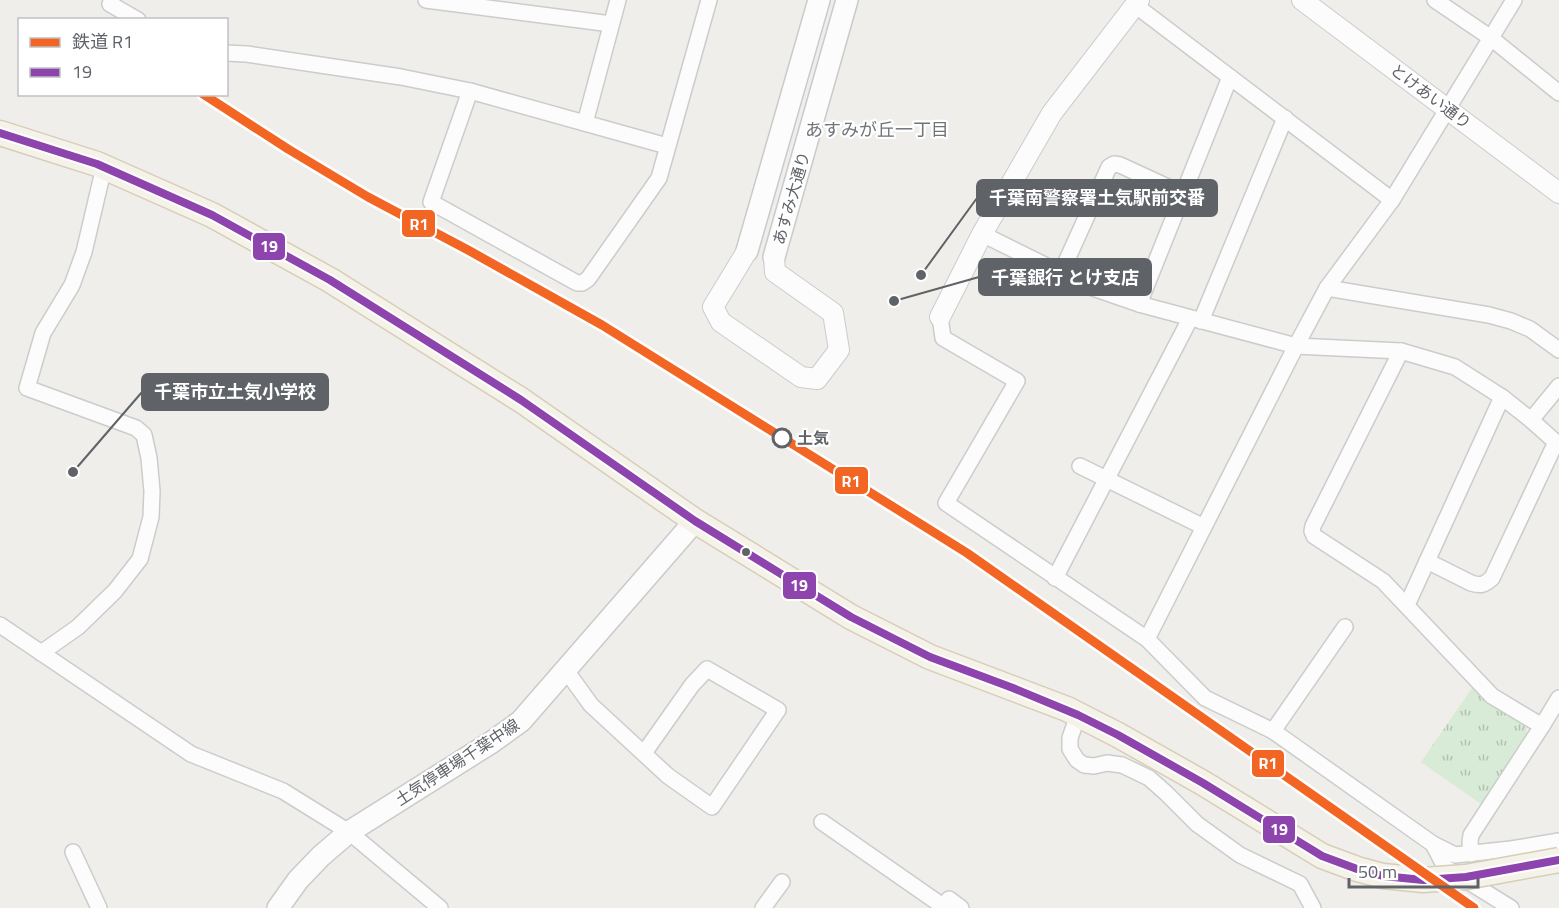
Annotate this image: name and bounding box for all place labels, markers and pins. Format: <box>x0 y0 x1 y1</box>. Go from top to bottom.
callout: 千葉南警察署土気駅前交番 <box>977 180 1217 216</box>
callout: 千葉銀行 とけ支店 <box>979 259 1151 295</box>
callout: 千葉市立土気小学校 <box>142 374 328 410</box>
place label: 土気 <box>797 426 829 450</box>
marker: 土気 <box>772 428 792 448</box>
unlabelled marker <box>740 546 752 558</box>

